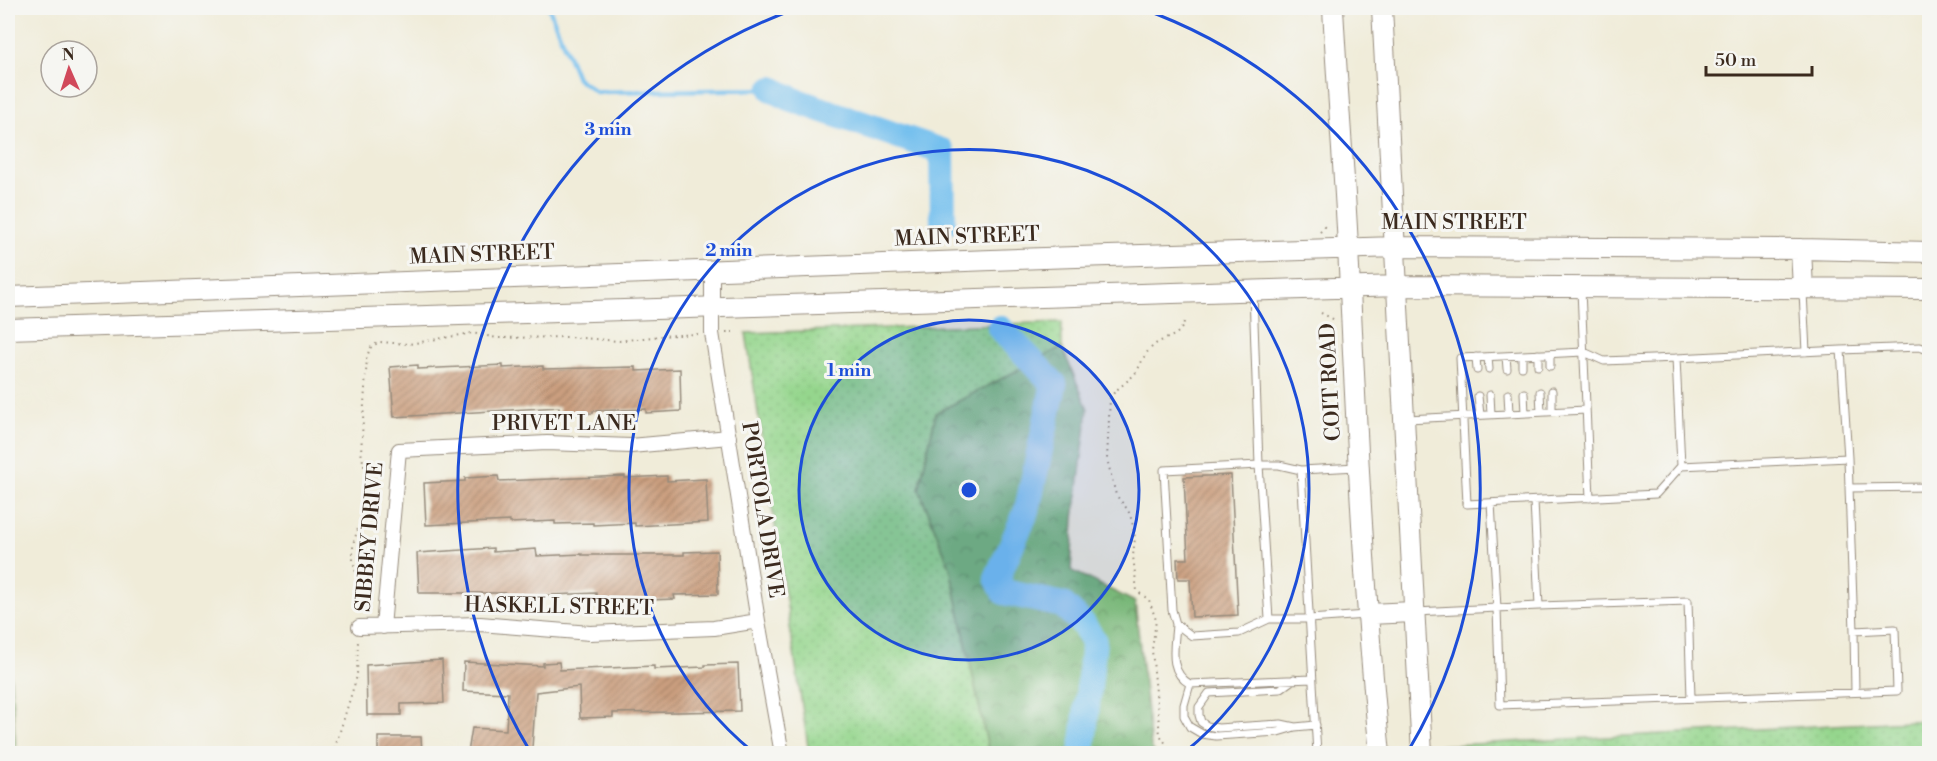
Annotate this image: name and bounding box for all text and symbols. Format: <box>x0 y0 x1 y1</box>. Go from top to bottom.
north arrow <box>39 39 99 99</box>
scale bar <box>1706 39 1812 77</box>
text: N <box>61 45 75 65</box>
text: 50 m <box>1715 49 1757 72</box>
text: 3 min <box>585 118 631 141</box>
street label: MAIN STREET <box>1381 210 1527 236</box>
street label: MAIN STREET <box>894 221 1040 253</box>
street label: MAIN STREET <box>409 239 555 271</box>
text: 2 min <box>705 239 753 262</box>
street label: COIT ROAD <box>1315 322 1347 442</box>
text: 1 min <box>827 359 871 382</box>
street label: PRIVET LANE <box>492 411 636 437</box>
street label: PORTOLA DRIVE <box>735 420 789 600</box>
street label: SIBBEY DRIVE <box>350 461 390 613</box>
centre of rings <box>959 480 979 500</box>
street label: HASKELL STREET <box>464 592 654 622</box>

